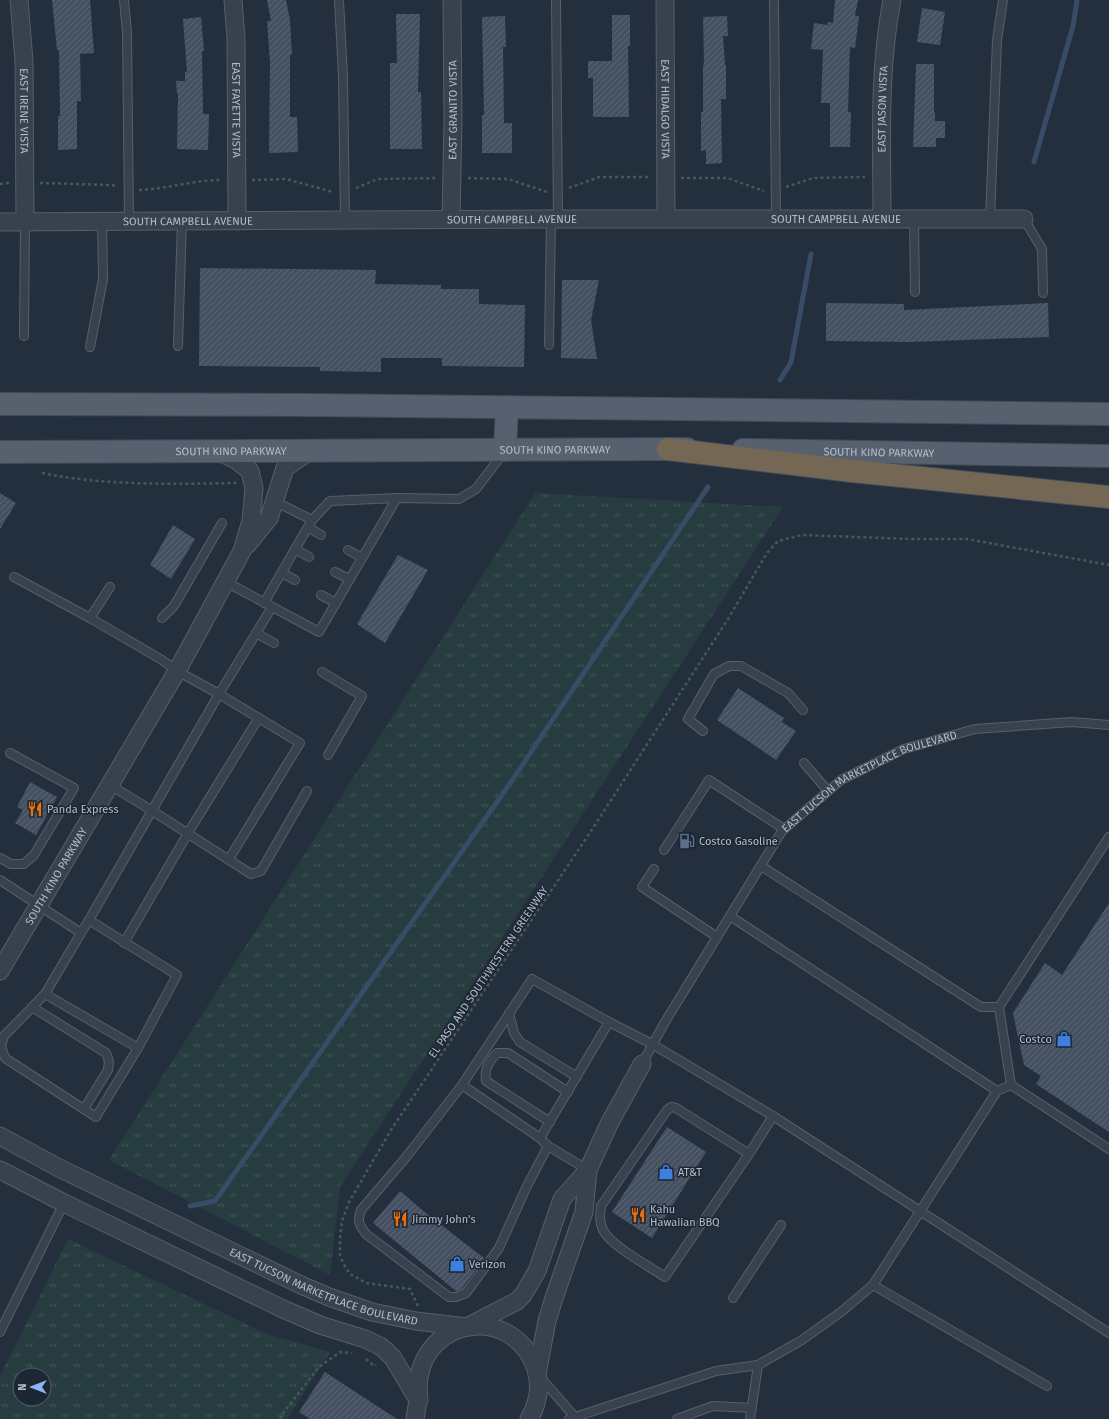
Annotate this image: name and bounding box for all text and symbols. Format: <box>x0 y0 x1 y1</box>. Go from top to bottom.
street label: EAST GRANITO VISTA <box>446 59 460 160</box>
street label: EAST HIDALGO VISTA <box>658 59 672 160</box>
street label: EAST FAYETTE VISTA <box>229 62 243 159</box>
street label: EAST JASON VISTA <box>875 65 891 152</box>
street label: EAST IRENE VISTA <box>17 68 31 154</box>
street label: SOUTH CAMPBELL AVENUE <box>447 213 577 227</box>
street label: SOUTH CAMPBELL AVENUE <box>771 213 901 226</box>
street label: SOUTH CAMPBELL AVENUE <box>123 215 253 228</box>
street label: SOUTH KINO PARKWAY <box>500 443 610 457</box>
street label: SOUTH KINO PARKWAY <box>176 445 286 458</box>
street label: SOUTH KINO PARKWAY <box>823 445 935 460</box>
street label: EAST TUCSON MARKETPLACE BOULEVARD <box>779 728 958 835</box>
restaurant icon: Panda Express <box>26 800 44 818</box>
place label: Panda Express <box>47 803 119 816</box>
street label: SOUTH KINO PARKWAY <box>23 825 90 928</box>
fuel station icon: Costco Gasoline <box>678 832 696 850</box>
place label: Costco Gasoline <box>699 835 778 848</box>
street label: EL PASO AND SOUTHWESTERN GREENWAY <box>426 884 551 1060</box>
shop icon: Costco <box>1055 1030 1073 1048</box>
place label: Costco <box>1019 1033 1052 1046</box>
shop icon: AT&T <box>657 1163 675 1181</box>
place label: AT&T <box>678 1166 702 1179</box>
place label: Kahu Hawaiian BBQ <box>650 1203 720 1229</box>
restaurant icon: Kahu Hawaiian BBQ <box>629 1206 647 1224</box>
restaurant icon: Jimmy John's <box>391 1210 409 1228</box>
place label: Jimmy John's <box>412 1213 476 1226</box>
street label: EAST TUCSON MARKETPLACE BOULEVARD <box>227 1245 419 1328</box>
shop icon: Verizon <box>448 1255 466 1273</box>
place label: Verizon <box>469 1258 506 1271</box>
north arrow <box>12 1367 52 1407</box>
text: N <box>16 1383 29 1391</box>

